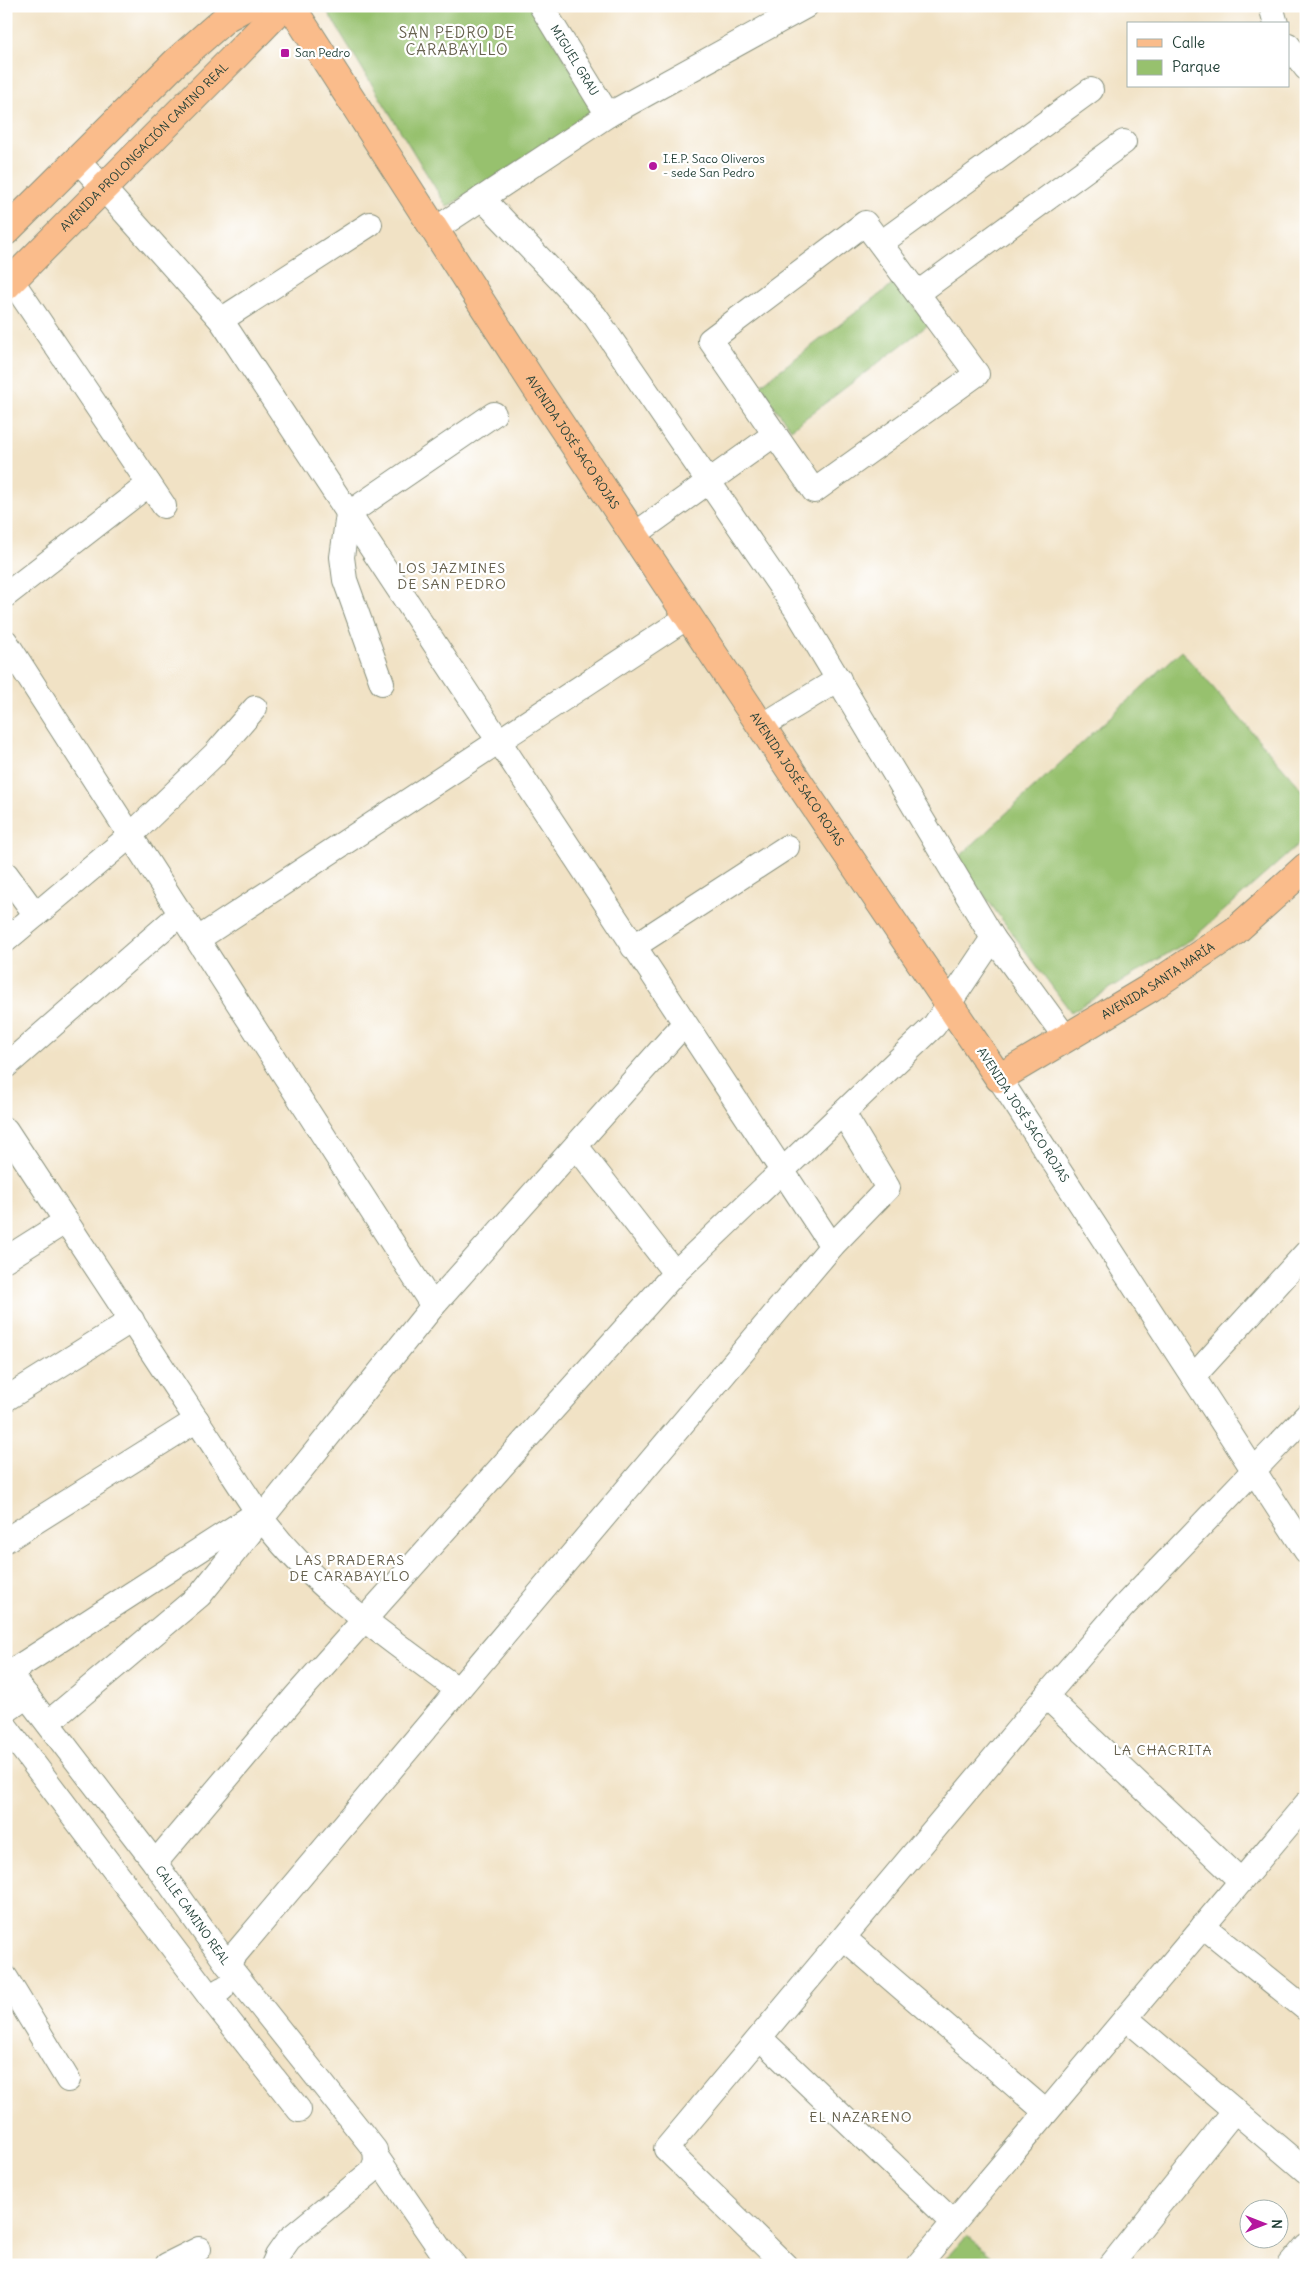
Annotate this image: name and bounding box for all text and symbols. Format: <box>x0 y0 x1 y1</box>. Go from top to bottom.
street label: MIGUEL GRAU <box>548 22 602 98</box>
legend <box>1127 22 1290 88</box>
district label: SAN PEDRO DE CARABAYLLO <box>399 23 515 59</box>
text: Calle <box>1172 33 1205 52</box>
place label: San Pedro <box>295 45 350 60</box>
marker: San Pedro <box>279 47 291 59</box>
text: Parque <box>1172 57 1220 76</box>
street label: AVENIDA PROLONGACIÓN CAMINO REAL <box>57 59 231 234</box>
place label: I.E.P. Saco Oliveros - sede San Pedro <box>663 151 765 180</box>
marker: I.E.P. Saco Oliveros - sede San Pedro <box>647 160 659 172</box>
street label: AVENIDA JOSÉ SACO ROJAS <box>523 372 623 512</box>
district label: LOS JAZMINES DE SAN PEDRO <box>397 559 507 593</box>
street label: AVENIDA JOSÉ SACO ROJAS <box>747 709 848 849</box>
street label: AVENIDA SANTA MARÍA <box>1098 939 1217 1022</box>
street label: AVENIDA JOSÉ SACO ROJAS <box>974 1044 1073 1185</box>
district label: LAS PRADERAS DE CARABAYLLO <box>289 1551 411 1585</box>
district label: LA CHACRITA <box>1113 1741 1213 1759</box>
street label: CALLE CAMINO REAL <box>152 1862 234 1968</box>
district label: EL NAZARENO <box>809 2108 913 2126</box>
north arrow <box>1240 2198 1290 2248</box>
text: N <box>1268 2219 1286 2229</box>

